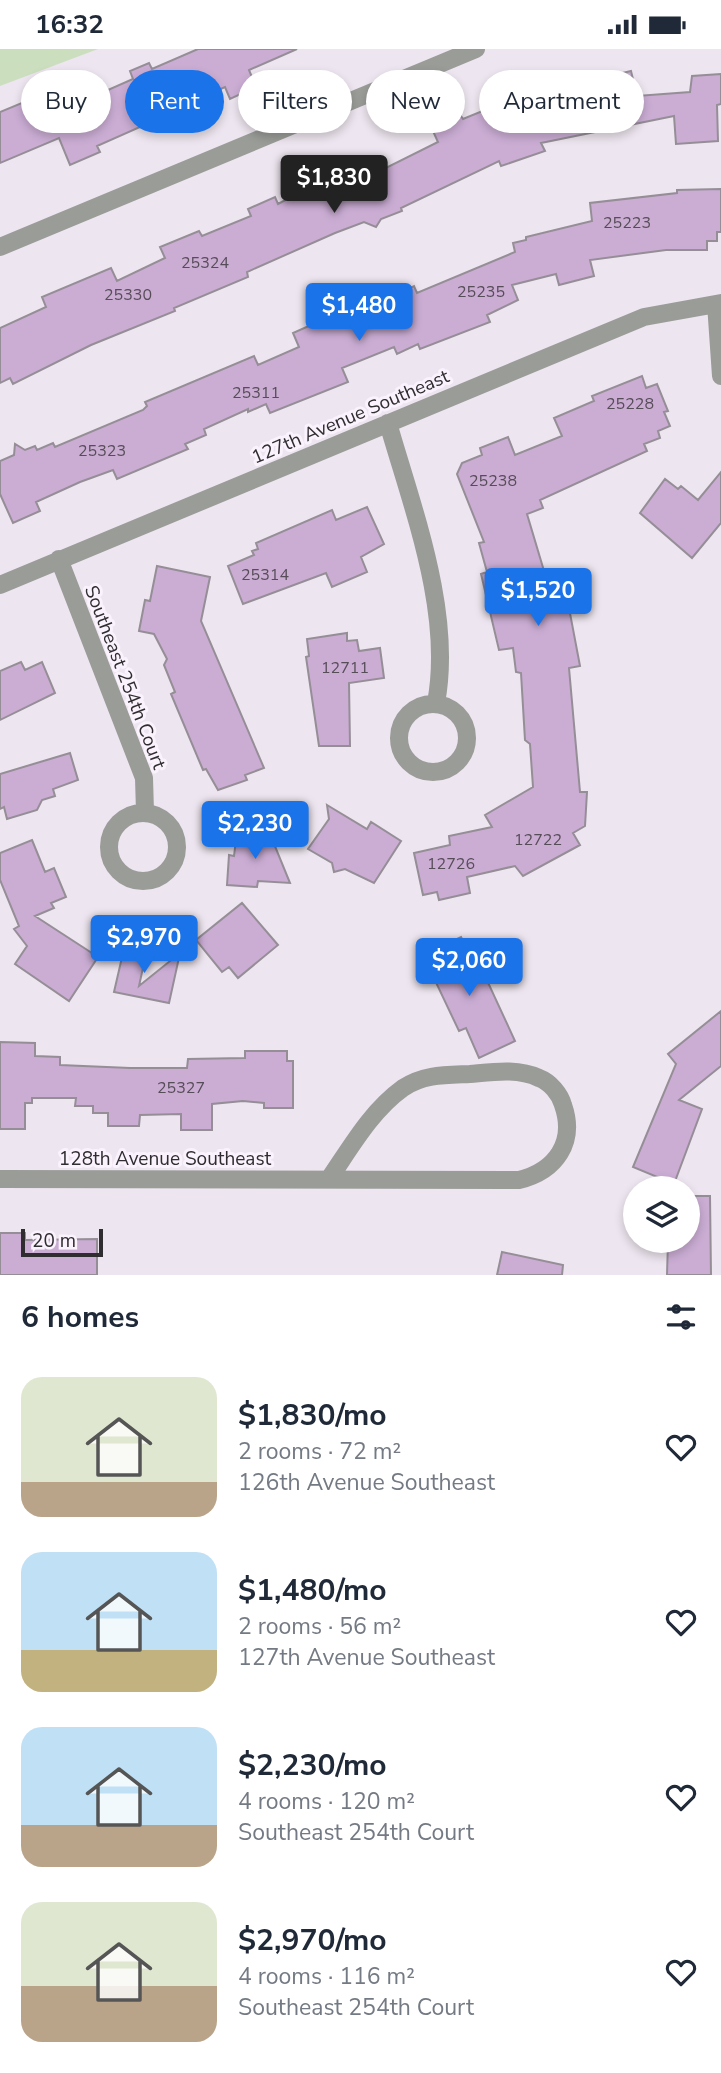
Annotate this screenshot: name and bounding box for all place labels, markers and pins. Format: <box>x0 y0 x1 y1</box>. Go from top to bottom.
pin: $1,830 <box>277 155 391 215</box>
pin: $1,480 <box>302 283 416 343</box>
pin: $1,520 <box>481 569 595 628</box>
pin: $2,230 <box>198 801 312 861</box>
pin: $2,970 <box>87 915 201 975</box>
pin: $2,060 <box>412 939 526 998</box>

